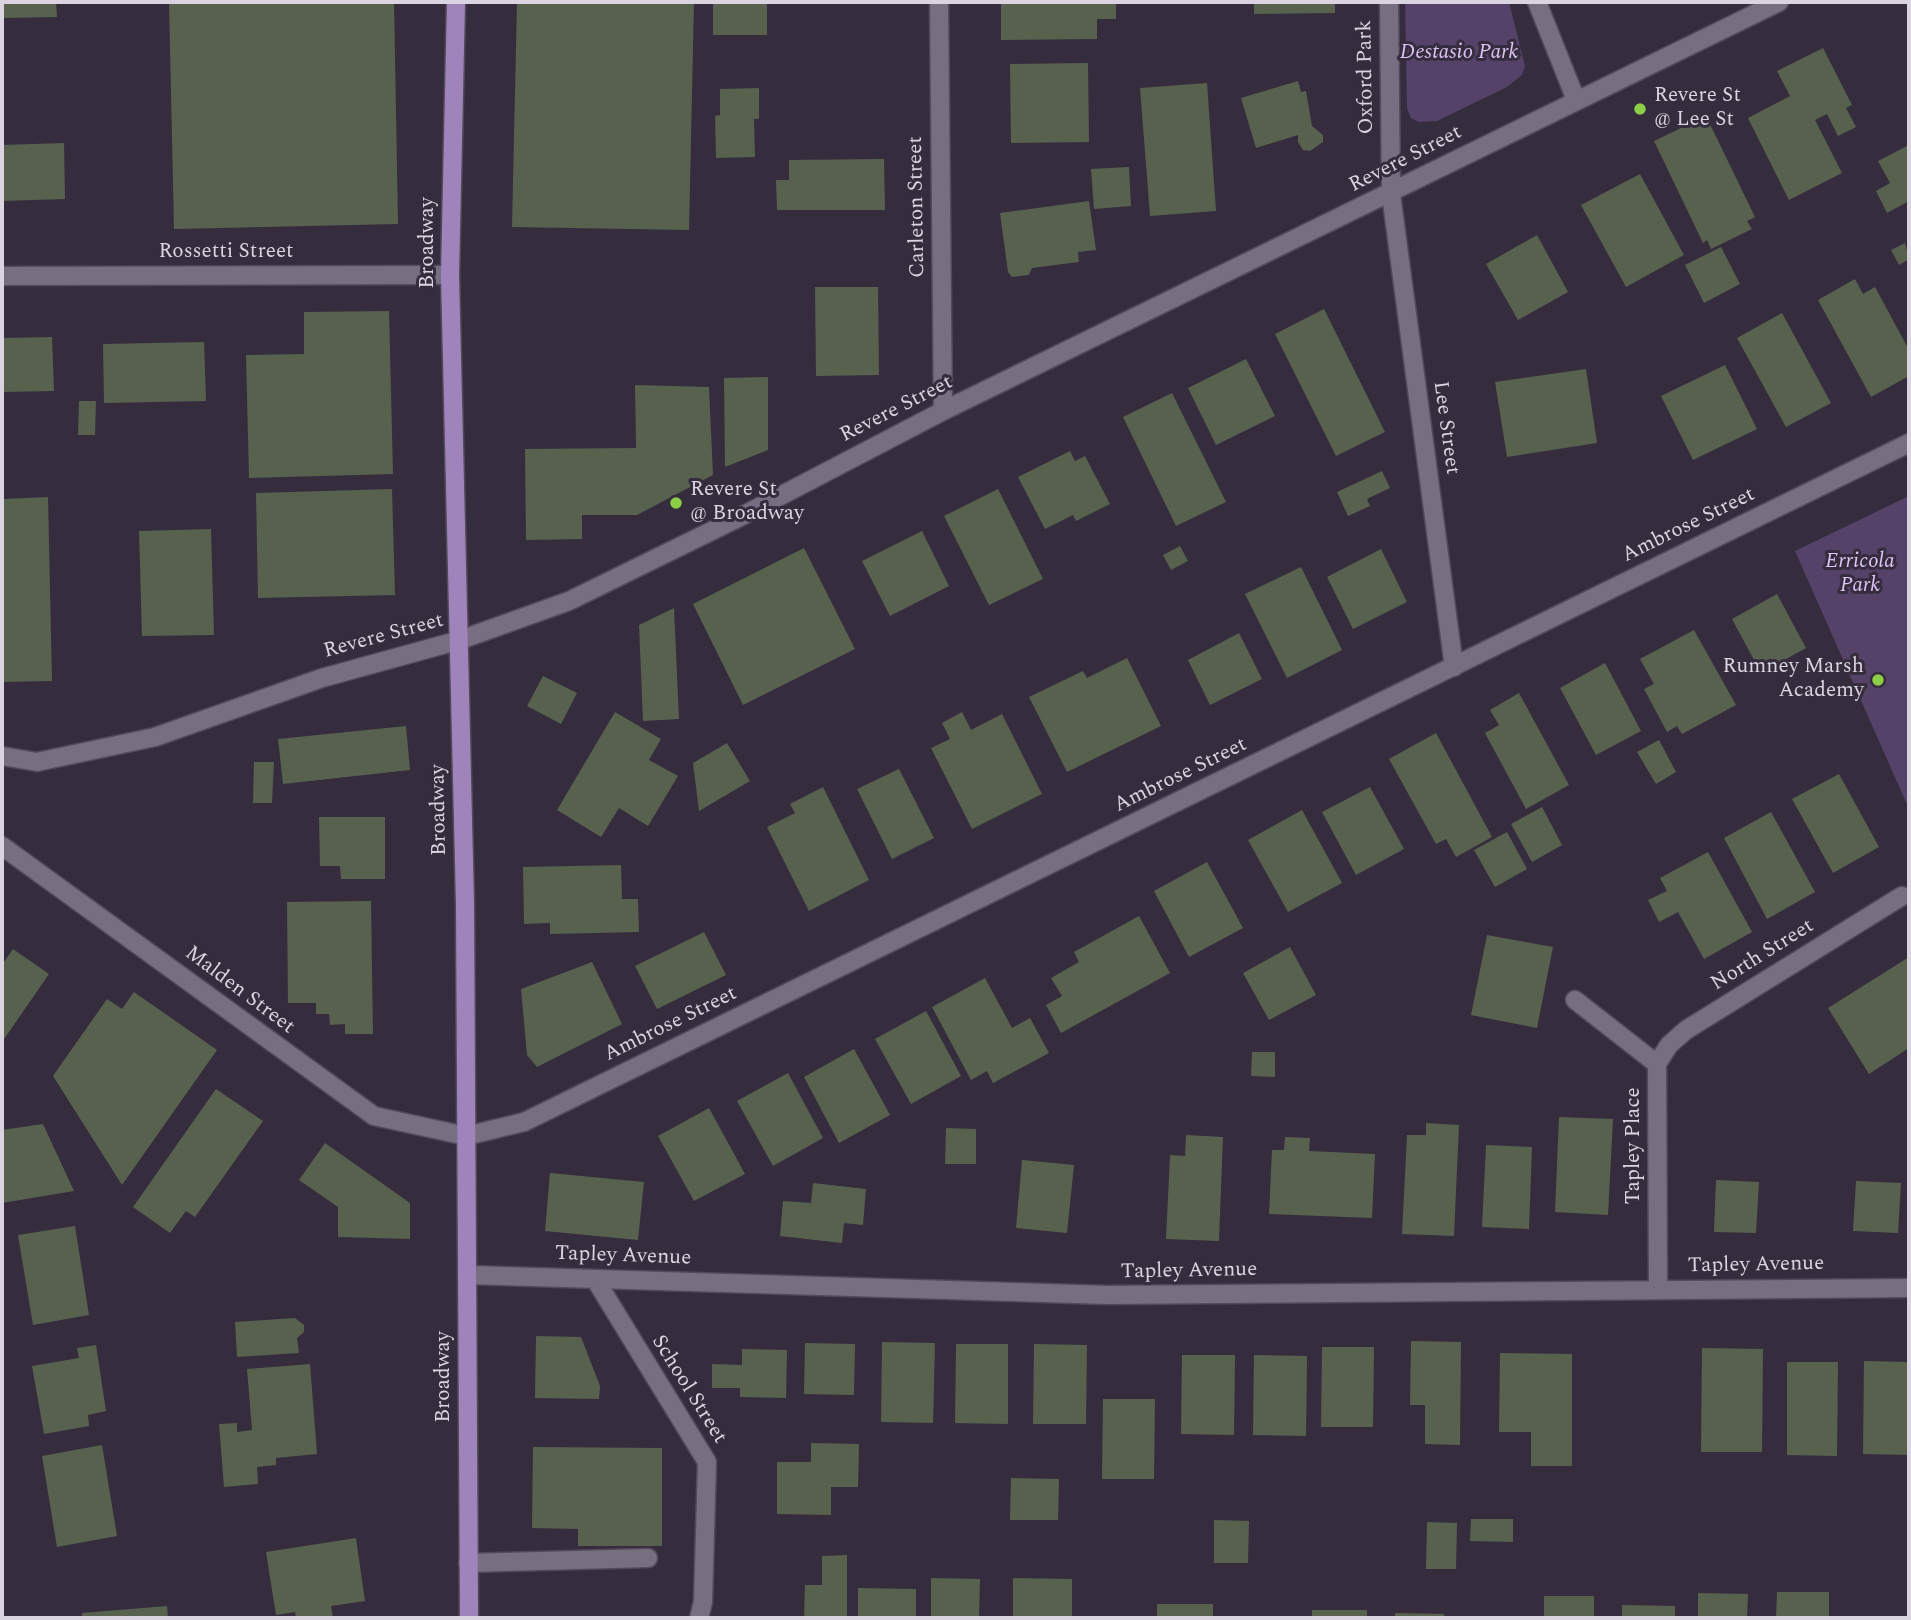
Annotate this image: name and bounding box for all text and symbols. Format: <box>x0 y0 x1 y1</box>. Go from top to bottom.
street label: Oxford Park <box>1353 20 1381 134</box>
park label: Destasio Park <box>1400 41 1518 67</box>
place label: Revere St @ Lee St <box>1654 84 1741 134</box>
marker: Revere St @ Lee St <box>1632 101 1648 117</box>
street label: Revere Street <box>1345 121 1467 199</box>
street label: Carleton Street <box>904 136 932 278</box>
street label: Broadway <box>416 197 442 289</box>
street label: Rossetti Street <box>158 240 294 266</box>
street label: Revere Street <box>836 371 958 449</box>
street label: Lee Street <box>1426 380 1464 476</box>
place label: Revere St @ Broadway <box>690 478 804 528</box>
street label: Ambrose Street <box>1618 483 1760 569</box>
marker: Revere St @ Broadway <box>668 495 684 511</box>
park label: Erricola Park <box>1825 550 1895 600</box>
street label: Revere Street <box>321 609 447 665</box>
place label: Rumney Marsh Academy <box>1723 655 1864 705</box>
marker: Rumney Marsh Academy <box>1870 672 1886 688</box>
street label: Ambrose Street <box>1110 733 1252 819</box>
street label: Broadway <box>427 764 453 856</box>
street label: North Street <box>1707 914 1819 998</box>
street label: Malden Street <box>179 942 299 1040</box>
street label: Ambrose Street <box>600 982 742 1068</box>
street label: Tapley Place <box>1622 1087 1648 1205</box>
street label: Tapley Avenue <box>554 1242 692 1272</box>
street label: Tapley Avenue <box>1688 1252 1824 1280</box>
street label: Tapley Avenue <box>1121 1258 1257 1286</box>
street label: Broadway <box>432 1331 458 1423</box>
street label: School Street <box>645 1331 731 1449</box>

